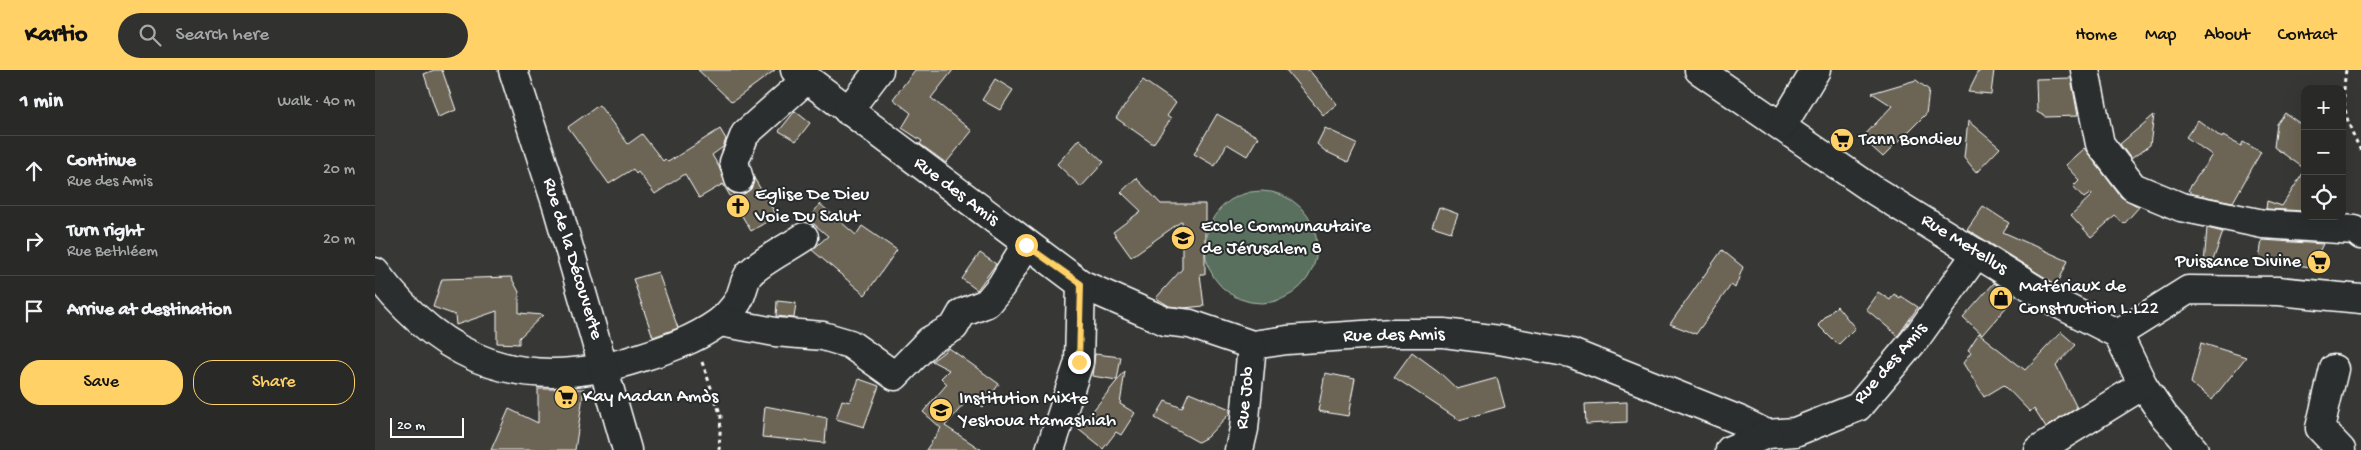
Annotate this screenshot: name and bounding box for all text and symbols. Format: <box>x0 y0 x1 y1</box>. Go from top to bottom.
search box <box>118 13 468 58</box>
text: Kartio <box>25 21 88 50</box>
icon: search <box>136 21 164 49</box>
text: Search here <box>176 24 269 47</box>
text: Home <box>2075 25 2117 46</box>
text: Map <box>2145 25 2176 46</box>
text: About <box>2204 25 2250 46</box>
text: Contact <box>2278 25 2336 46</box>
map controls <box>2301 85 2346 220</box>
button: + <box>2301 85 2346 130</box>
text: 1 min <box>20 90 63 115</box>
text: Walk · 40 m <box>277 93 355 112</box>
supermarket icon: Tann Bondieu <box>1829 127 1855 153</box>
place label: Tann Bondieu <box>1858 129 1962 152</box>
button: − <box>2301 130 2346 175</box>
text: Continue <box>67 150 136 173</box>
street label: Rue des Amis <box>909 152 1004 232</box>
icon: ahead <box>20 157 48 185</box>
text: 20 m <box>323 161 355 180</box>
text: Rue des Amis <box>67 173 152 192</box>
street label: Rue de la Découverte <box>536 175 608 343</box>
button: locate <box>2301 175 2346 220</box>
place label: Eglise De Dieu Voie Du Salut <box>754 184 869 229</box>
church icon: Eglise De Dieu Voie Du Salut <box>725 193 751 219</box>
street label: Rue Metellus <box>1916 209 2012 281</box>
place label: Ecole Communautaire de Jérusalem 8 <box>1201 216 1371 261</box>
text: Turn right <box>67 220 143 243</box>
school or university icon: Ecole Communautaire de Jérusalem 8 <box>1170 225 1196 251</box>
icon: right <box>20 227 48 255</box>
text: 20 m <box>323 231 355 250</box>
route start <box>1015 234 1038 257</box>
text: Rue Bethléem <box>67 243 158 262</box>
supermarket icon: Puissance Divine <box>2306 249 2332 275</box>
place label: Puissance Divine <box>2174 251 2301 274</box>
place label: Matériaux de Construction L.L22 <box>2019 276 2159 321</box>
shop icon: Matériaux de Construction L.L22 <box>1988 285 2014 311</box>
icon: arrive <box>20 297 48 325</box>
text: Arrive at destination <box>67 299 231 322</box>
street label: Rue des Amis <box>1849 317 1934 410</box>
street label: Rue des Amis <box>1343 324 1446 348</box>
route end <box>1068 351 1091 374</box>
button: Save <box>20 360 183 405</box>
button: Share <box>193 360 355 405</box>
street label: Rue Job <box>1231 365 1261 431</box>
supermarket icon: Kay Madan Amòs <box>553 384 579 410</box>
place label: Kay Madan Amòs <box>583 386 719 409</box>
place label: Institution Mixte Yeshoua Hamashiah <box>957 388 1116 433</box>
school or university icon: Institution Mixte Yeshoua Hamashiah <box>928 397 954 423</box>
scale bar <box>390 415 464 438</box>
text: 20 m <box>397 418 425 435</box>

